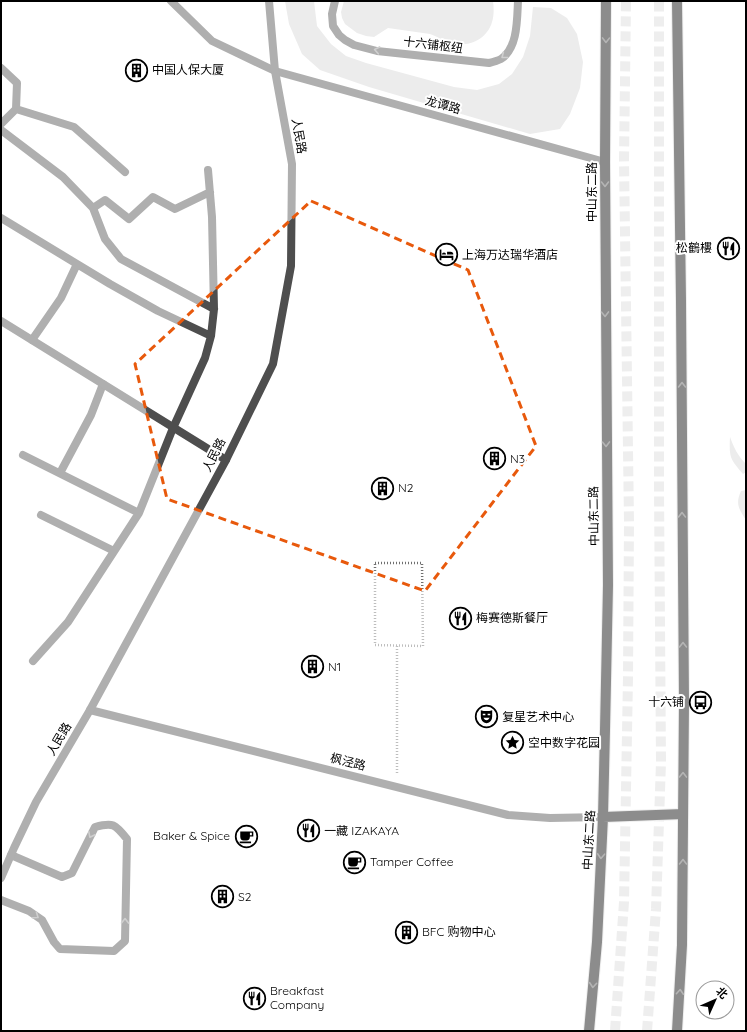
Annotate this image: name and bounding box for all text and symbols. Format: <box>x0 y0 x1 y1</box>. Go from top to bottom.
street label: 十六铺枢纽 <box>402 33 464 56</box>
one-way arrow <box>602 37 610 43</box>
one-way arrow <box>373 47 380 55</box>
one-way arrow <box>501 51 508 58</box>
building icon: 中国人保大厦 <box>123 57 149 83</box>
place label: 中国人保大厦 <box>152 62 224 77</box>
street label: 龙谭路 <box>424 93 462 116</box>
street label: 人民路 <box>289 117 310 155</box>
street label: 中山东二路 <box>584 162 599 222</box>
one-way arrow <box>601 181 609 187</box>
restaurant icon: 松鶴樓 <box>715 235 741 261</box>
place label: 松鶴樓 <box>676 240 712 255</box>
hotel icon: 上海万达瑞华酒店 <box>433 242 459 268</box>
place label: 上海万达瑞华酒店 <box>462 247 558 262</box>
one-way arrow <box>601 311 609 317</box>
one-way arrow <box>677 382 686 388</box>
street label: 人民路 <box>199 435 228 474</box>
one-way arrow <box>602 441 610 447</box>
building icon: N3 <box>481 446 507 472</box>
place label: N3 <box>510 451 525 466</box>
building icon: N2 <box>370 475 396 501</box>
place label: N2 <box>398 480 414 495</box>
street label: 中山东二路 <box>585 486 602 546</box>
one-way arrow <box>678 512 687 518</box>
restaurant icon: 梅赛德斯餐厅 <box>448 605 474 631</box>
place label: 梅赛德斯餐厅 <box>476 610 548 625</box>
one-way arrow <box>679 642 687 648</box>
building icon: N1 <box>300 654 326 680</box>
place label: N1 <box>328 659 341 674</box>
bus stop icon: 十六铺 <box>687 689 713 715</box>
place label: 十六铺 <box>648 694 684 709</box>
theatre icon: 复星艺术中心 <box>473 704 499 730</box>
place label: 复星艺术中心 <box>502 709 574 724</box>
street label: 人民路 <box>43 719 74 758</box>
place icon: 空中数字花园 <box>499 730 525 756</box>
place label: 空中数字花园 <box>528 735 600 750</box>
street label: 枫泾路 <box>329 750 367 773</box>
one-way arrow <box>679 772 687 778</box>
street label: 中山东二路 <box>579 810 598 870</box>
restaurant icon: 一藏 IZAKAYA <box>296 818 322 844</box>
cafe icon: Baker & Spice <box>233 823 259 849</box>
place label: 一藏 IZAKAYA <box>324 823 399 838</box>
place label: Baker & Spice <box>153 828 230 843</box>
one-way arrow <box>88 831 96 838</box>
cafe icon: Tamper Coffee <box>342 849 368 875</box>
one-way arrow <box>597 853 605 859</box>
place label: Tamper Coffee <box>370 854 454 869</box>
one-way arrow <box>679 859 687 865</box>
building icon: S2 <box>209 884 235 910</box>
place label: S2 <box>238 889 252 904</box>
one-way arrow <box>32 911 39 918</box>
one-way arrow <box>121 918 129 924</box>
building icon: BFC 购物中心 <box>394 919 420 945</box>
place label: BFC 购物中心 <box>422 924 496 939</box>
north arrow <box>695 980 735 1020</box>
one-way arrow <box>589 982 598 988</box>
place label: Breakfast Company <box>270 983 324 1012</box>
text: 北 <box>713 984 731 1002</box>
restaurant icon: Breakfast Company <box>242 985 268 1011</box>
one-way arrow <box>675 989 684 995</box>

